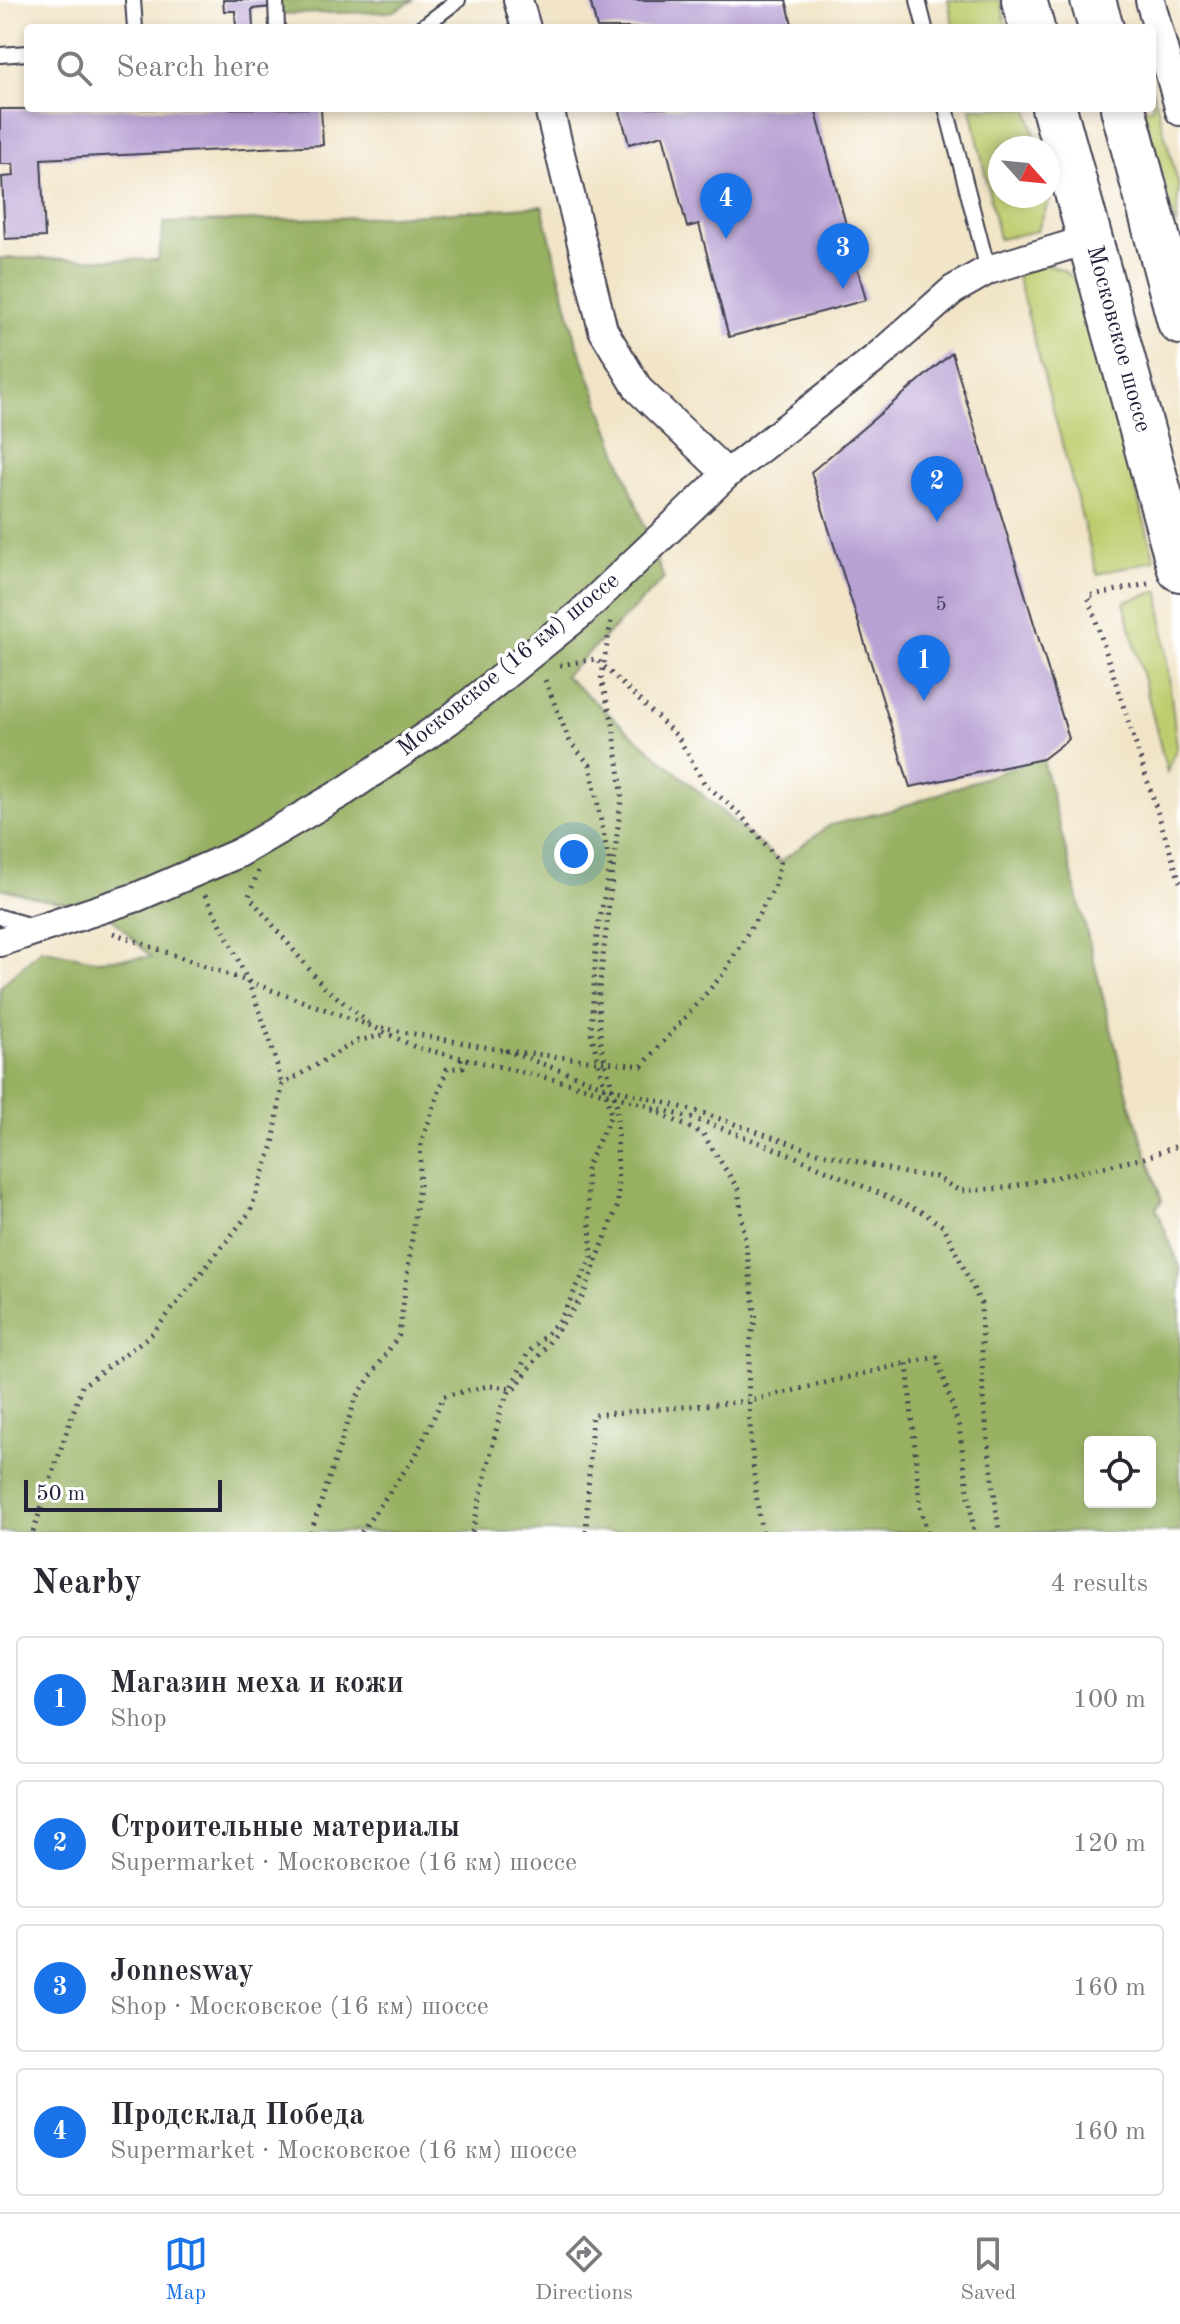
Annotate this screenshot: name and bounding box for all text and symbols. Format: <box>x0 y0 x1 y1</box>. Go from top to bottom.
search box <box>24 24 1156 112</box>
icon: search <box>52 46 96 90</box>
text: Search here <box>116 53 270 83</box>
north arrow <box>988 136 1060 208</box>
pin: 4 <box>700 173 752 239</box>
pin: 3 <box>817 223 869 289</box>
street label: Московское шоссе <box>1082 243 1154 435</box>
pin: 2 <box>911 456 963 522</box>
street label: Московское (16 км) шоссе <box>394 568 624 762</box>
house number: 5 <box>935 595 947 615</box>
pin: 1 <box>898 635 950 701</box>
your location <box>554 834 594 874</box>
map controls <box>1084 1436 1156 1508</box>
button: locate <box>1084 1436 1156 1508</box>
scale bar <box>24 1476 222 1512</box>
text: 50 m <box>36 1483 85 1505</box>
text: Nearby <box>32 1567 142 1601</box>
text: 4 results <box>1050 1571 1148 1597</box>
text: Магазин меха и кожи <box>110 1669 404 1699</box>
text: 1 <box>52 1687 68 1713</box>
text: 100 m <box>1073 1687 1146 1713</box>
text: Shop <box>110 1706 167 1732</box>
text: Строительные материалы <box>110 1813 460 1843</box>
text: 2 <box>52 1831 68 1857</box>
text: 120 m <box>1073 1831 1146 1857</box>
text: Supermarket · Московское (16 км) шоссе <box>110 1850 577 1876</box>
text: Jonnesway <box>110 1957 254 1987</box>
text: 3 <box>52 1975 68 2001</box>
text: 160 m <box>1073 1975 1146 2001</box>
text: Shop · Московское (16 км) шоссе <box>110 1994 489 2020</box>
text: Продсклад Победа <box>110 2101 364 2131</box>
text: 4 <box>52 2119 68 2145</box>
text: 160 m <box>1073 2119 1146 2145</box>
text: Supermarket · Московское (16 км) шоссе <box>110 2138 577 2164</box>
tab: Map <box>164 2232 208 2307</box>
tab: Directions <box>535 2232 633 2307</box>
tab: Saved <box>960 2232 1016 2307</box>

